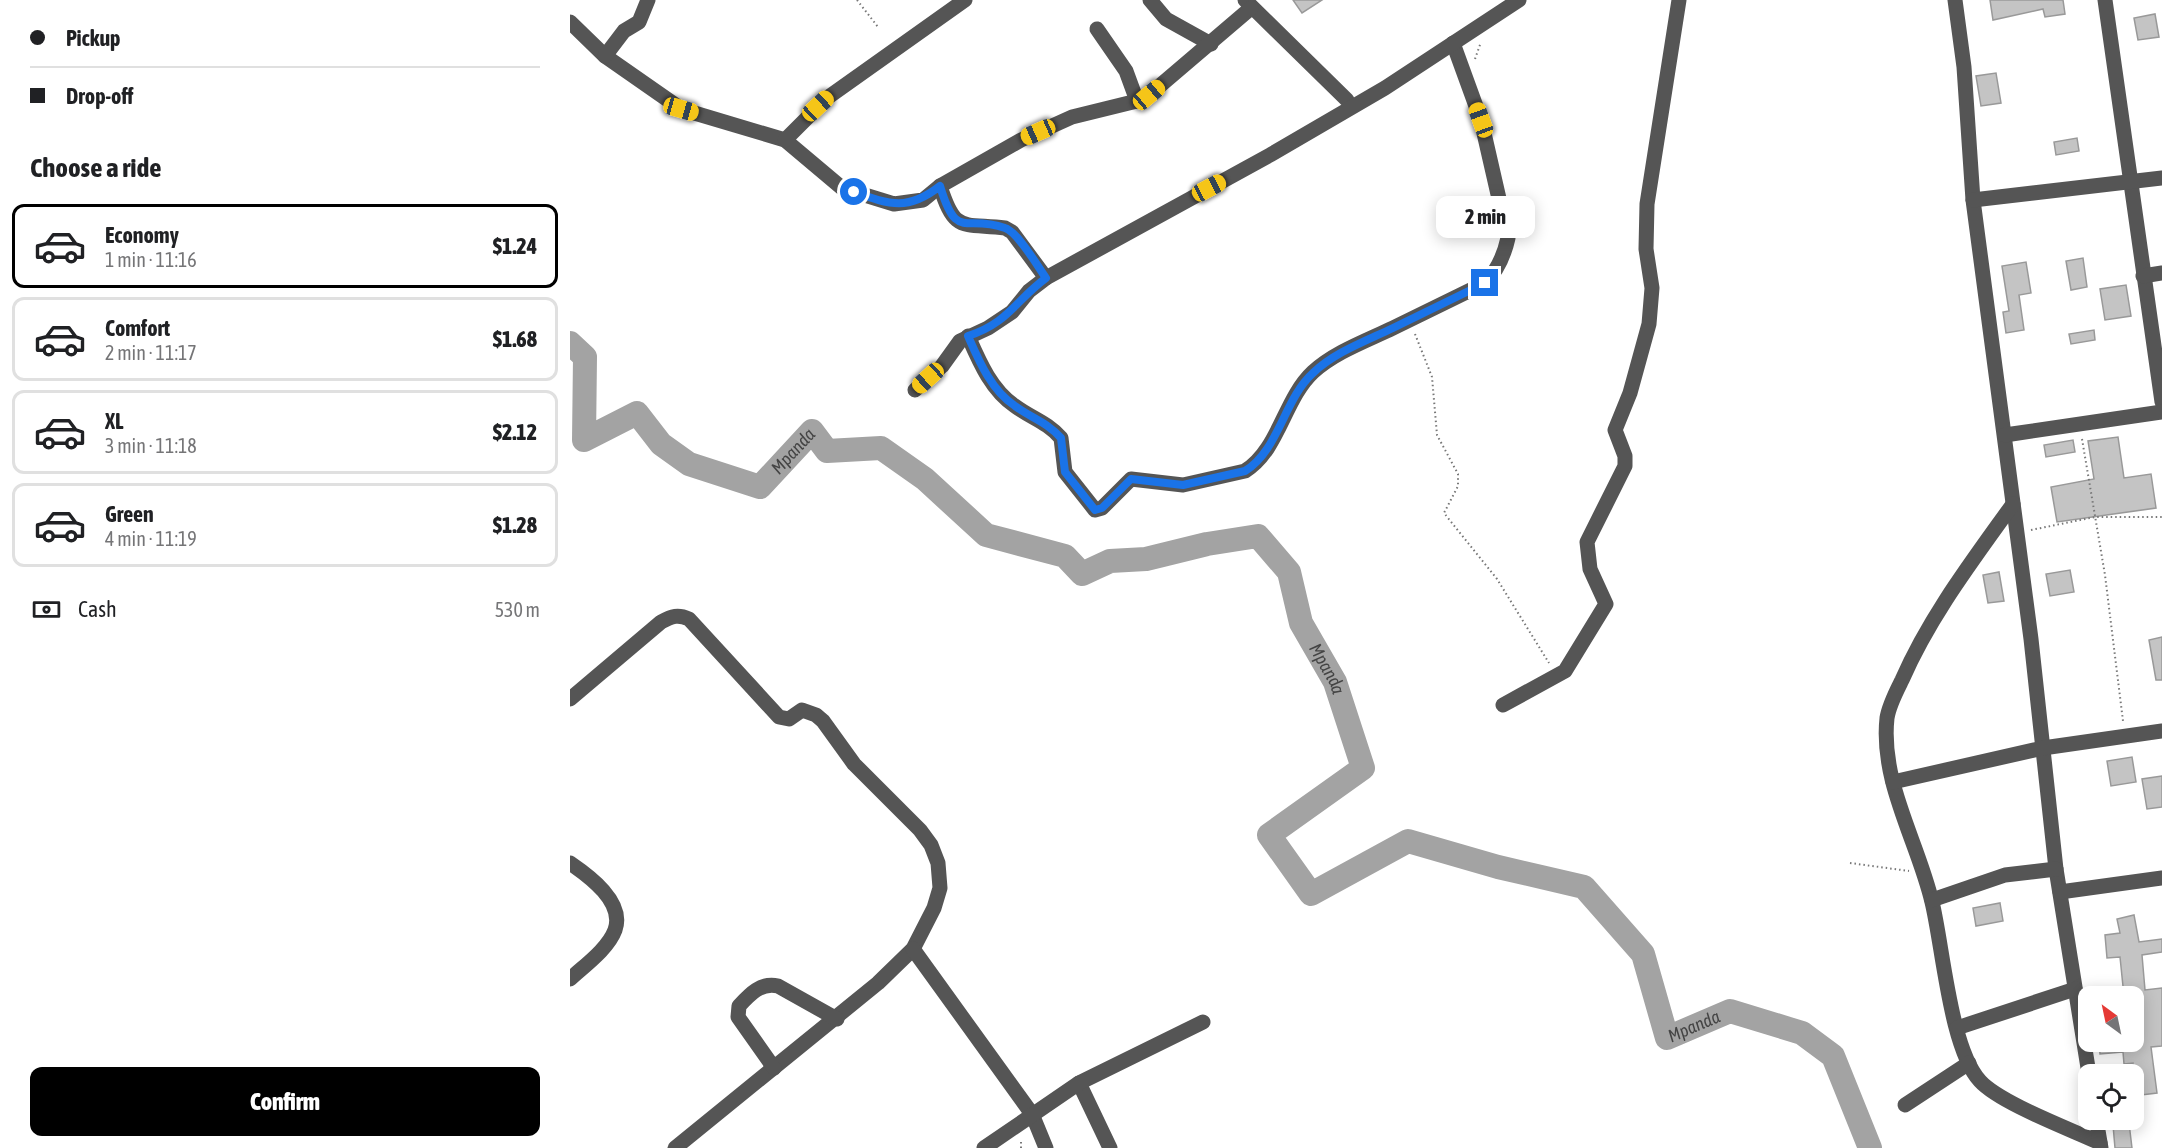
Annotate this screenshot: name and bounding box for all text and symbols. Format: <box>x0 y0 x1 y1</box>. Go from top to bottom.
text: Pickup <box>66 25 121 51</box>
car <box>1129 77 1169 113</box>
text: Drop-off <box>66 83 133 109</box>
car <box>799 87 837 125</box>
car <box>661 95 701 123</box>
car <box>1466 100 1496 140</box>
car <box>1018 116 1058 148</box>
text: Choose a ride <box>30 152 162 183</box>
car <box>1189 172 1229 204</box>
route start <box>840 178 867 205</box>
callout: 2 min <box>1436 196 1534 238</box>
text: 2 min <box>1465 205 1506 228</box>
icon: car <box>33 219 87 273</box>
text: Economy <box>105 222 179 248</box>
text: $1.24 <box>493 233 537 259</box>
text: 1 min · 11:16 <box>105 248 197 271</box>
route end <box>1471 269 1498 296</box>
icon: car <box>33 312 87 366</box>
text: Comfort <box>105 315 170 341</box>
text: $1.68 <box>493 326 537 352</box>
text: 2 min · 11:17 <box>105 341 197 364</box>
car <box>909 359 947 397</box>
icon: car <box>33 405 87 459</box>
text: XL <box>105 408 123 434</box>
text: $2.12 <box>493 419 537 445</box>
water label: Mpanda <box>767 423 820 478</box>
text: 3 min · 11:18 <box>105 434 197 457</box>
icon: car <box>33 498 87 552</box>
text: Green <box>105 501 154 527</box>
text: $1.28 <box>493 512 537 538</box>
text: 4 min · 11:19 <box>105 527 197 550</box>
icon: cash <box>30 593 63 626</box>
text: Cash <box>78 596 117 622</box>
text: 530 m <box>495 598 540 621</box>
water label: Mpanda <box>1305 640 1349 697</box>
north arrow <box>2078 986 2144 1052</box>
map controls <box>2078 986 2144 1130</box>
water label: Mpanda <box>1664 1005 1724 1046</box>
button: locate <box>2078 1064 2144 1130</box>
button: Confirm <box>30 1067 540 1136</box>

